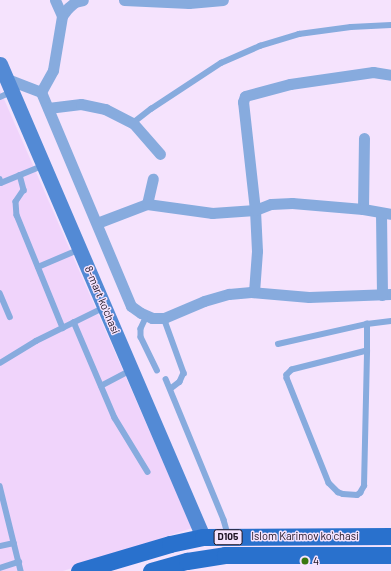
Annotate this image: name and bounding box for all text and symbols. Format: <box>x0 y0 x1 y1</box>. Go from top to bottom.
street label: 8-mart ko'chasi <box>82 264 122 336</box>
road number: D105 <box>213 529 243 545</box>
street label: Islom Karimov koʻchasi <box>251 529 359 543</box>
place label: 4 <box>313 554 319 568</box>
marker: 4 <box>300 556 310 566</box>

